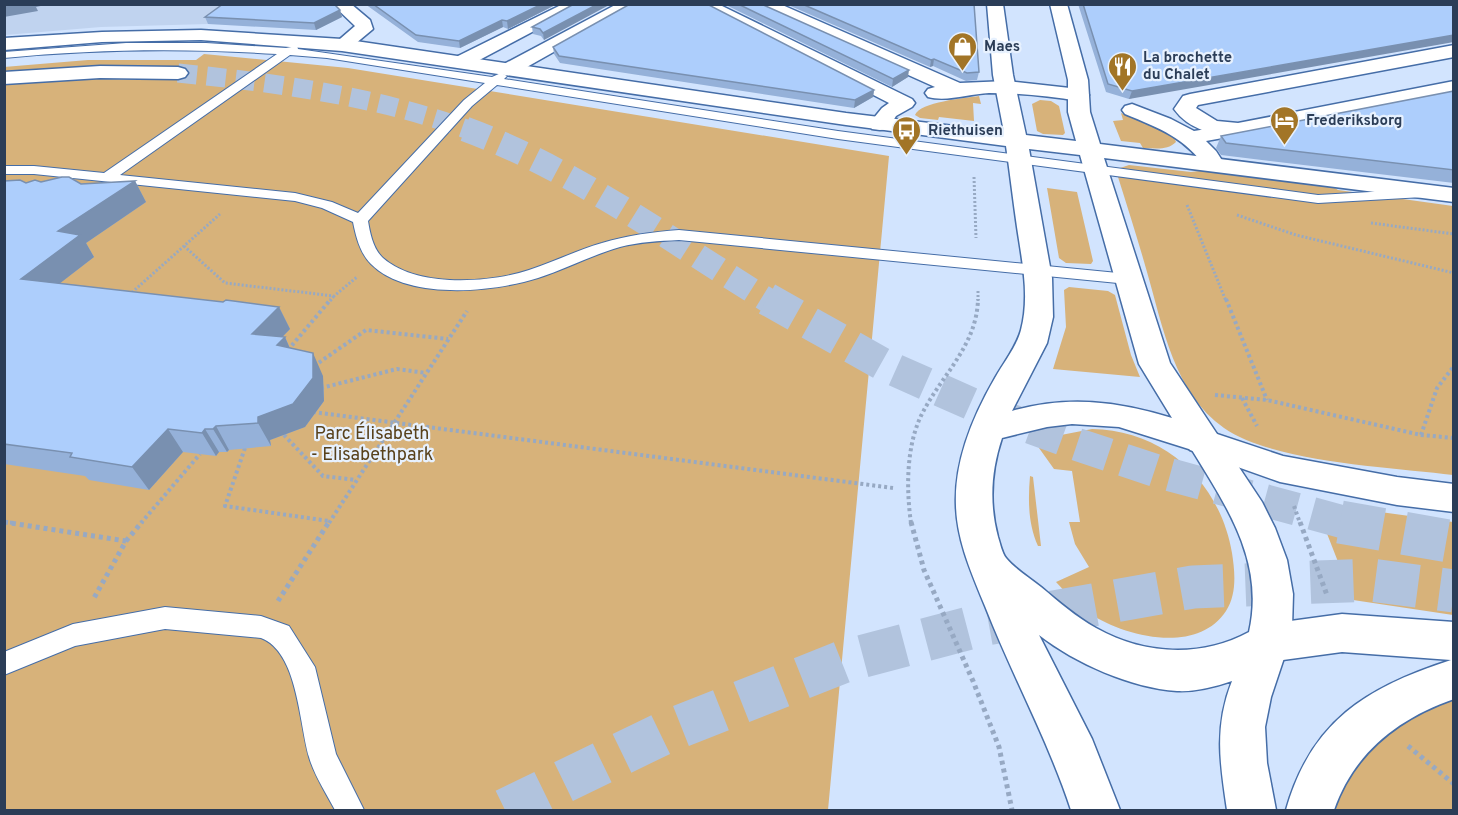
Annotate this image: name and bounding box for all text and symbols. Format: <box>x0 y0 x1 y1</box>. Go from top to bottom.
shop icon: Maes <box>947 30 979 72</box>
place label: Maes <box>984 38 1020 57</box>
place label: La brochette du Chalet <box>1143 49 1232 85</box>
restaurant icon: La brochette du Chalet <box>1106 50 1138 92</box>
hotel icon: Frederiksborg <box>1269 104 1301 146</box>
place label: Frederiksborg <box>1306 112 1402 131</box>
bus stop icon: Riethuisen <box>891 114 923 156</box>
place label: Riethuisen <box>928 122 1003 141</box>
park label: Parc Élisabeth - Elisabethpark <box>311 421 433 467</box>

